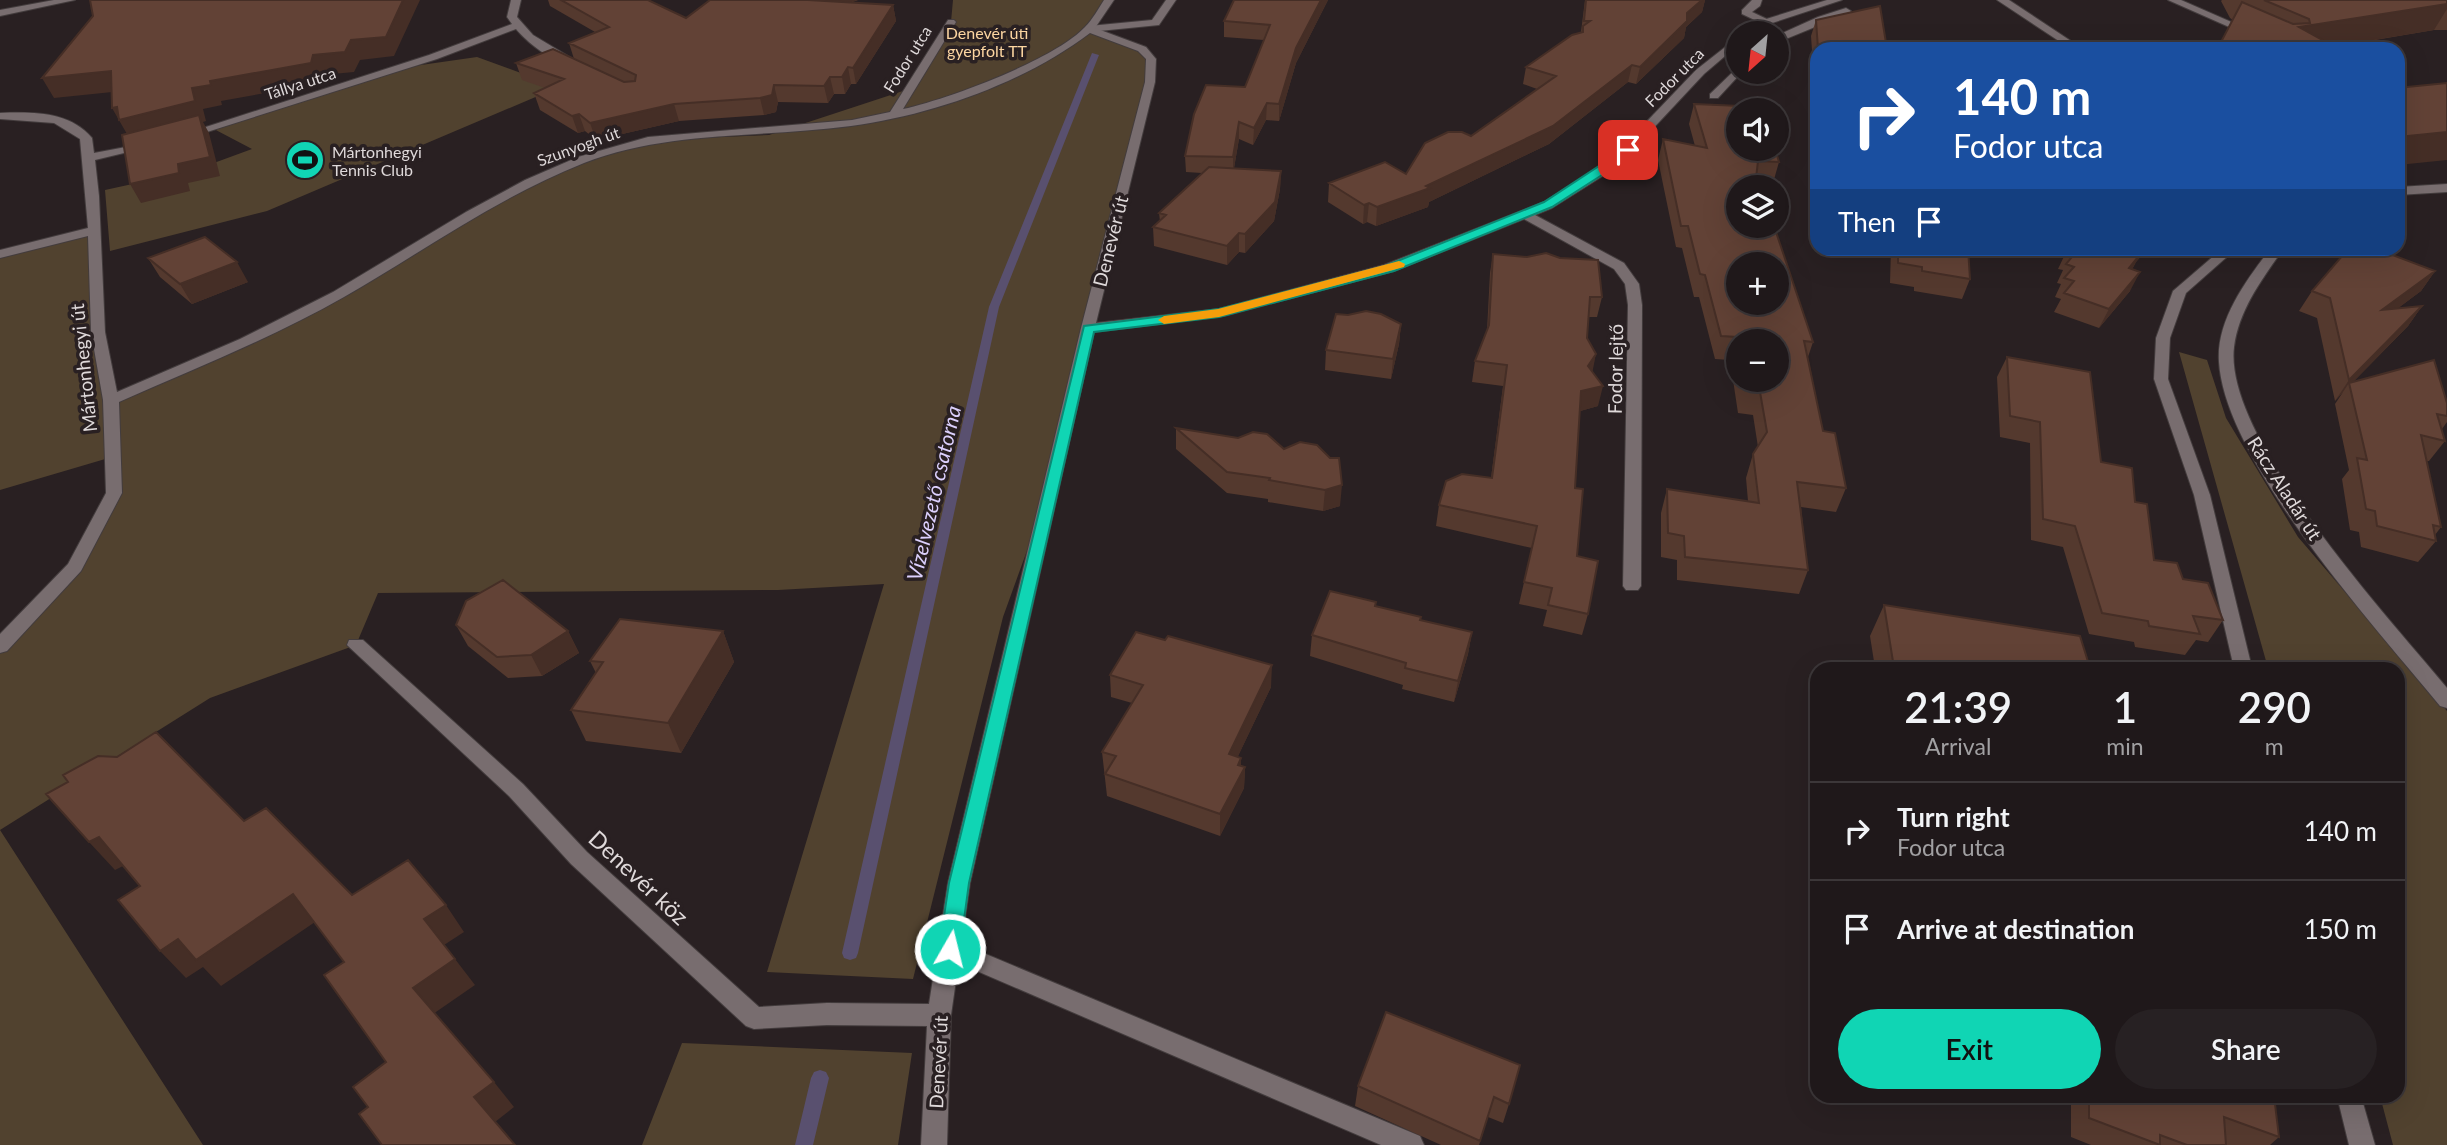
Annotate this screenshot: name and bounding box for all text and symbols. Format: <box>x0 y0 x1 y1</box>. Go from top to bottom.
north arrow <box>1726 21 1788 84</box>
map controls <box>1726 21 1789 392</box>
street label: Fodor utca <box>879 22 935 96</box>
park label: Denevér úti gyepfolt TT <box>946 23 1028 60</box>
street label: Fodor utca <box>1641 44 1707 110</box>
street label: Tállya utca <box>262 63 338 103</box>
text: 140 m <box>1953 67 2091 125</box>
icon: right <box>1838 70 1929 161</box>
button: sound <box>1726 98 1789 161</box>
pin <box>1598 120 1658 180</box>
street label: Szunyogh út <box>534 122 622 170</box>
text: Fodor utca <box>1953 126 2104 165</box>
icon: arrive <box>1609 131 1647 169</box>
sports icon: Mártonhegyi Tennis Club <box>284 139 326 181</box>
place label: Mártonhegyi Tennis Club <box>332 142 422 179</box>
button: layers <box>1726 175 1789 238</box>
street label: Denevér út <box>1088 193 1132 289</box>
icon: arrive <box>1910 203 1948 241</box>
text: Then <box>1838 206 1896 238</box>
button: + <box>1726 252 1789 315</box>
street label: Mártonhegyi út <box>65 302 101 433</box>
street label: Fodor lejtő <box>1603 324 1627 414</box>
button: − <box>1726 329 1789 392</box>
water label: Vízelvezető csatorna <box>901 403 965 583</box>
street label: Rácz Aladár út <box>2243 432 2327 544</box>
text: 21:39 <box>1904 682 2012 732</box>
text: 1 <box>2113 682 2137 732</box>
text: 290 <box>2238 682 2311 732</box>
text: Arrival <box>1925 732 1991 760</box>
text: min <box>2106 732 2144 760</box>
text: m <box>2265 732 2284 760</box>
text: Turn right <box>1897 801 2010 833</box>
icon: right <box>1838 812 1876 850</box>
text: 140 m <box>2304 815 2377 847</box>
street label: Denevér köz <box>583 824 695 930</box>
text: Fodor utca <box>1897 833 2005 861</box>
icon: arrive <box>1838 910 1876 948</box>
position arrow <box>913 912 987 986</box>
text: Arrive at destination <box>1897 913 2134 945</box>
text: 150 m <box>2304 913 2377 945</box>
button: Exit <box>1838 1009 2101 1089</box>
button: Share <box>2115 1009 2377 1089</box>
street label: Denevér út <box>924 1015 952 1109</box>

